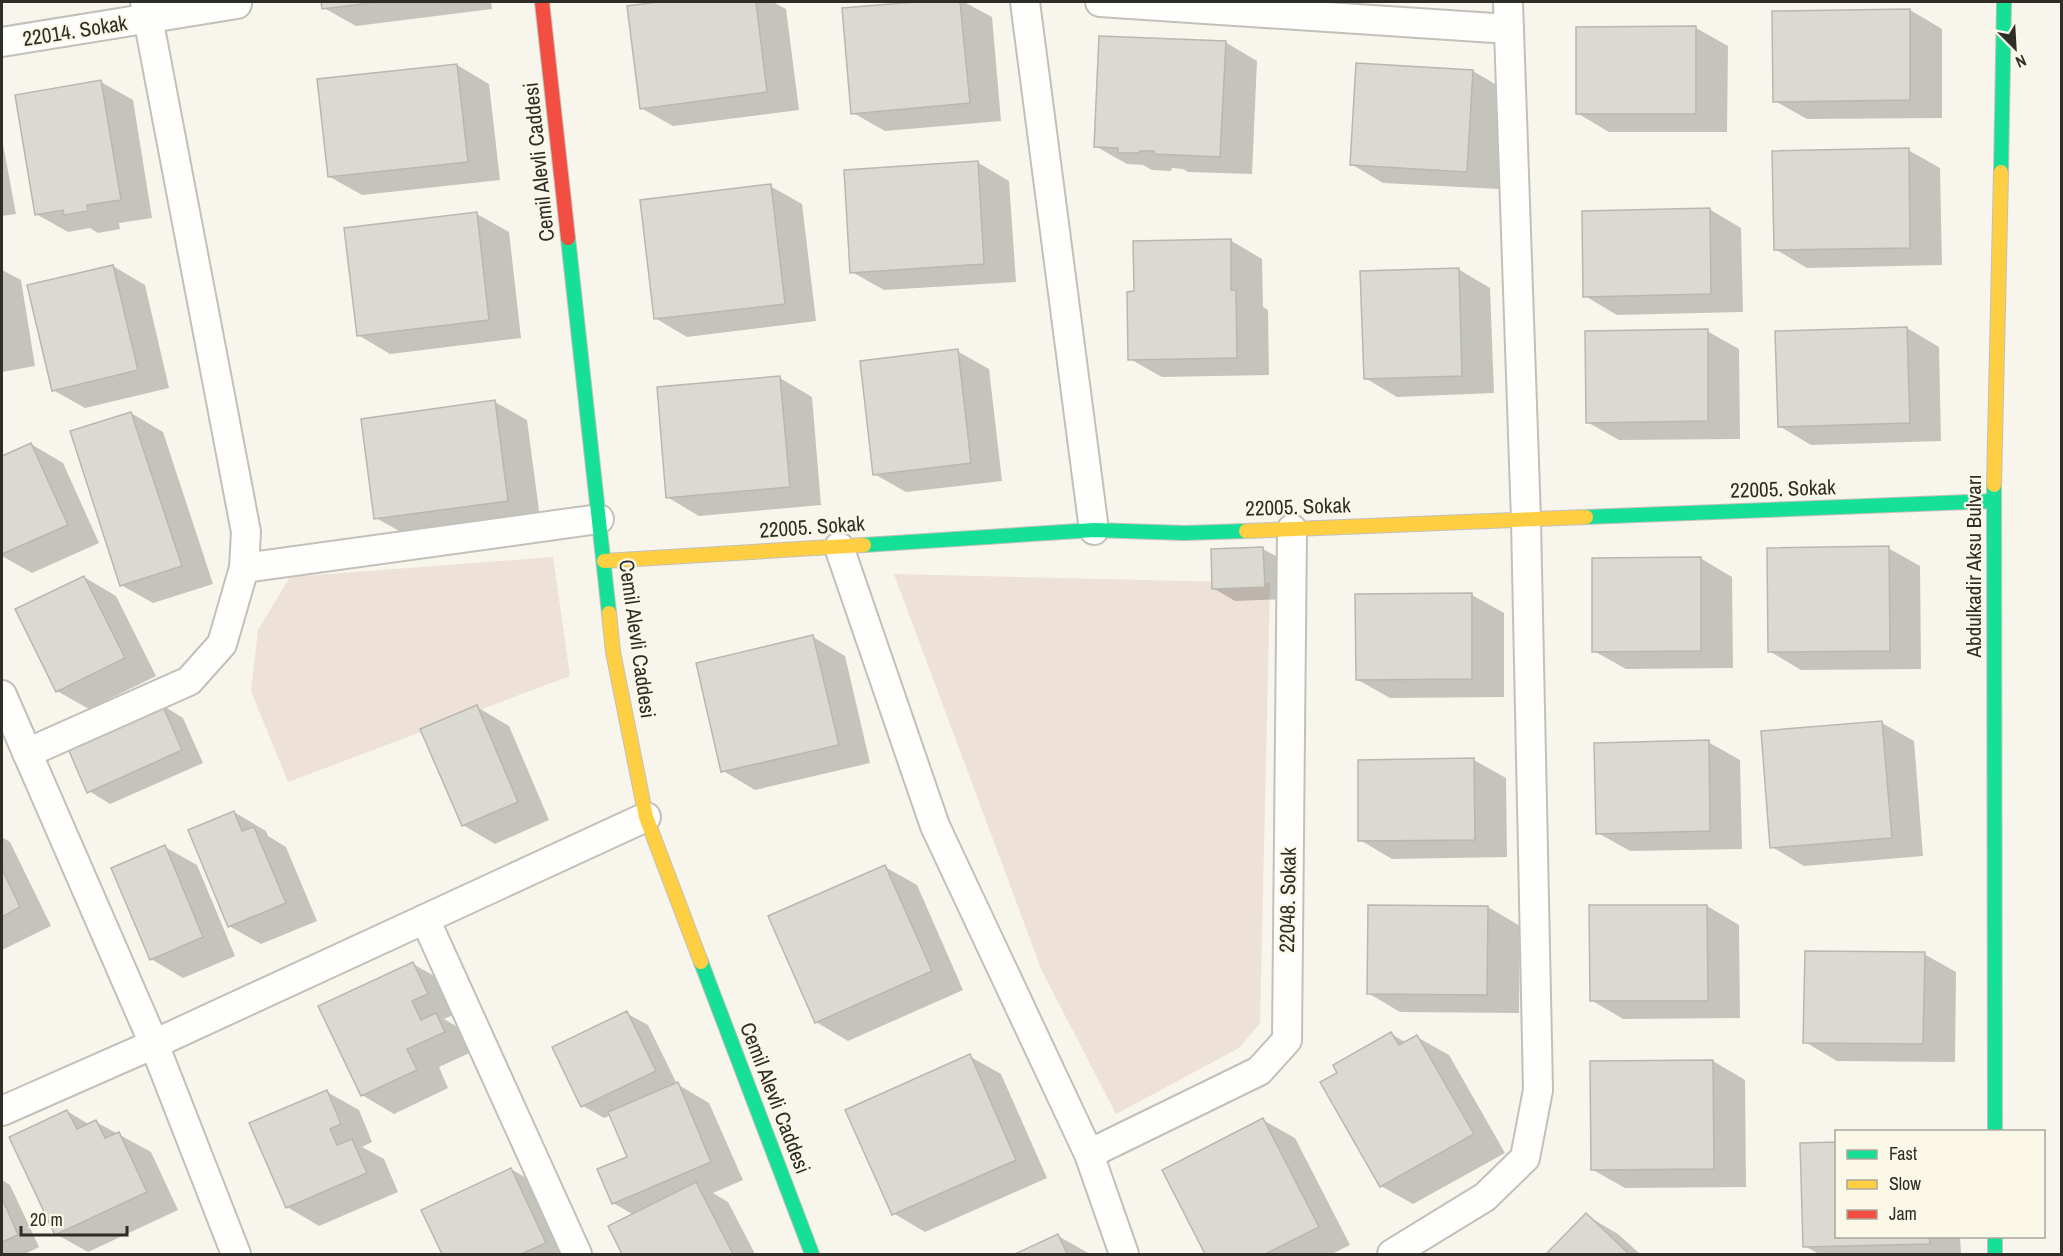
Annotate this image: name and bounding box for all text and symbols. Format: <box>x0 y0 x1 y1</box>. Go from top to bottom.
street label: 22014. Sokak <box>21 8 130 53</box>
north arrow <box>1985 18 2045 78</box>
text: N <box>2012 50 2030 74</box>
street label: Cemil Alevli Caddesi <box>516 81 561 243</box>
street label: 22005. Sokak <box>1730 472 1836 505</box>
street label: Abdulkadir Aksu Bulvarı <box>1959 475 1988 658</box>
street label: 22005. Sokak <box>1245 490 1351 523</box>
street label: 22005. Sokak <box>758 508 866 545</box>
street label: Cemil Alevli Caddesi <box>612 558 663 720</box>
street label: 22048. Sokak <box>1272 847 1303 953</box>
street label: Cemil Alevli Caddesi <box>733 1018 818 1178</box>
legend <box>1835 1130 2045 1238</box>
text: Fast <box>1889 1141 1917 1166</box>
text: Slow <box>1889 1171 1921 1196</box>
scale bar <box>21 1199 128 1237</box>
text: Jam <box>1889 1201 1917 1226</box>
text: 20 m <box>30 1207 63 1232</box>

